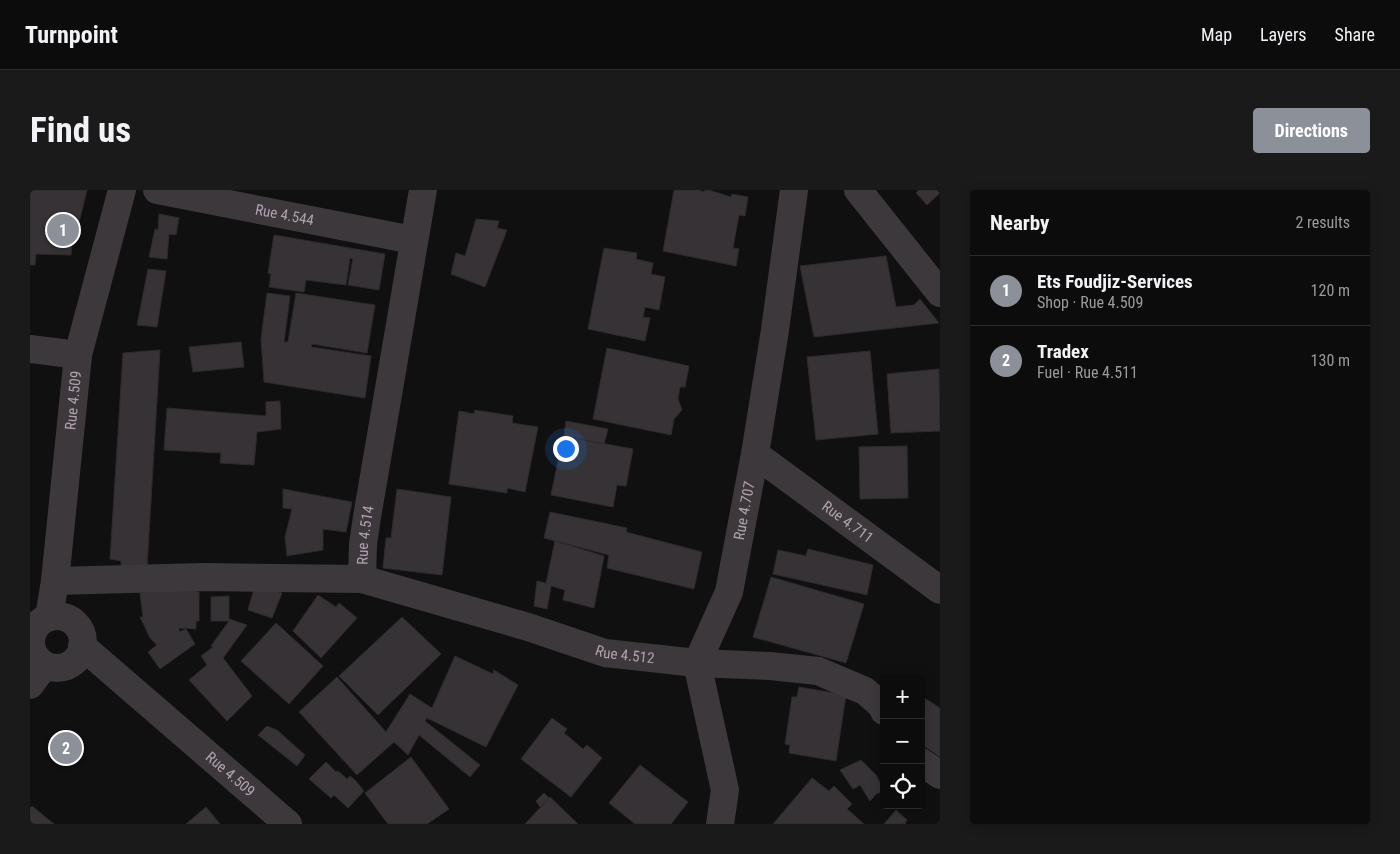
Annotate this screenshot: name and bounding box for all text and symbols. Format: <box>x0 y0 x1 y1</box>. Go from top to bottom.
text: Turnpoint <box>25 21 118 49</box>
text: Map <box>1201 24 1232 45</box>
text: Layers <box>1260 24 1307 45</box>
text: Share <box>1335 24 1375 45</box>
button: Directions <box>1253 108 1370 153</box>
text: Find us <box>30 110 131 151</box>
street label: Rue 4.544 <box>254 200 315 229</box>
pin: 1 <box>47 211 79 249</box>
text: Nearby <box>990 211 1049 235</box>
text: 2 results <box>1295 213 1350 232</box>
text: Ets Foudjiz-Services <box>1037 270 1193 293</box>
text: 1 <box>1002 281 1010 300</box>
text: 120 m <box>1311 281 1350 300</box>
text: Shop · Rue 4.509 <box>1037 293 1143 312</box>
text: Tradex <box>1037 340 1089 363</box>
text: 2 <box>1002 351 1010 370</box>
text: 130 m <box>1311 351 1350 370</box>
text: Fuel · Rue 4.511 <box>1037 363 1138 382</box>
street label: Rue 4.509 <box>61 370 85 431</box>
your location <box>553 436 579 462</box>
street label: Rue 4.707 <box>730 480 759 542</box>
street label: Rue 4.711 <box>818 497 877 547</box>
street label: Rue 4.514 <box>353 504 378 565</box>
street label: Rue 4.512 <box>593 641 655 667</box>
map controls <box>880 674 925 809</box>
button: + <box>880 674 925 719</box>
button: − <box>880 719 925 764</box>
pin: 2 <box>50 729 82 767</box>
street label: Rue 4.509 <box>202 748 259 800</box>
button: locate <box>880 764 925 809</box>

